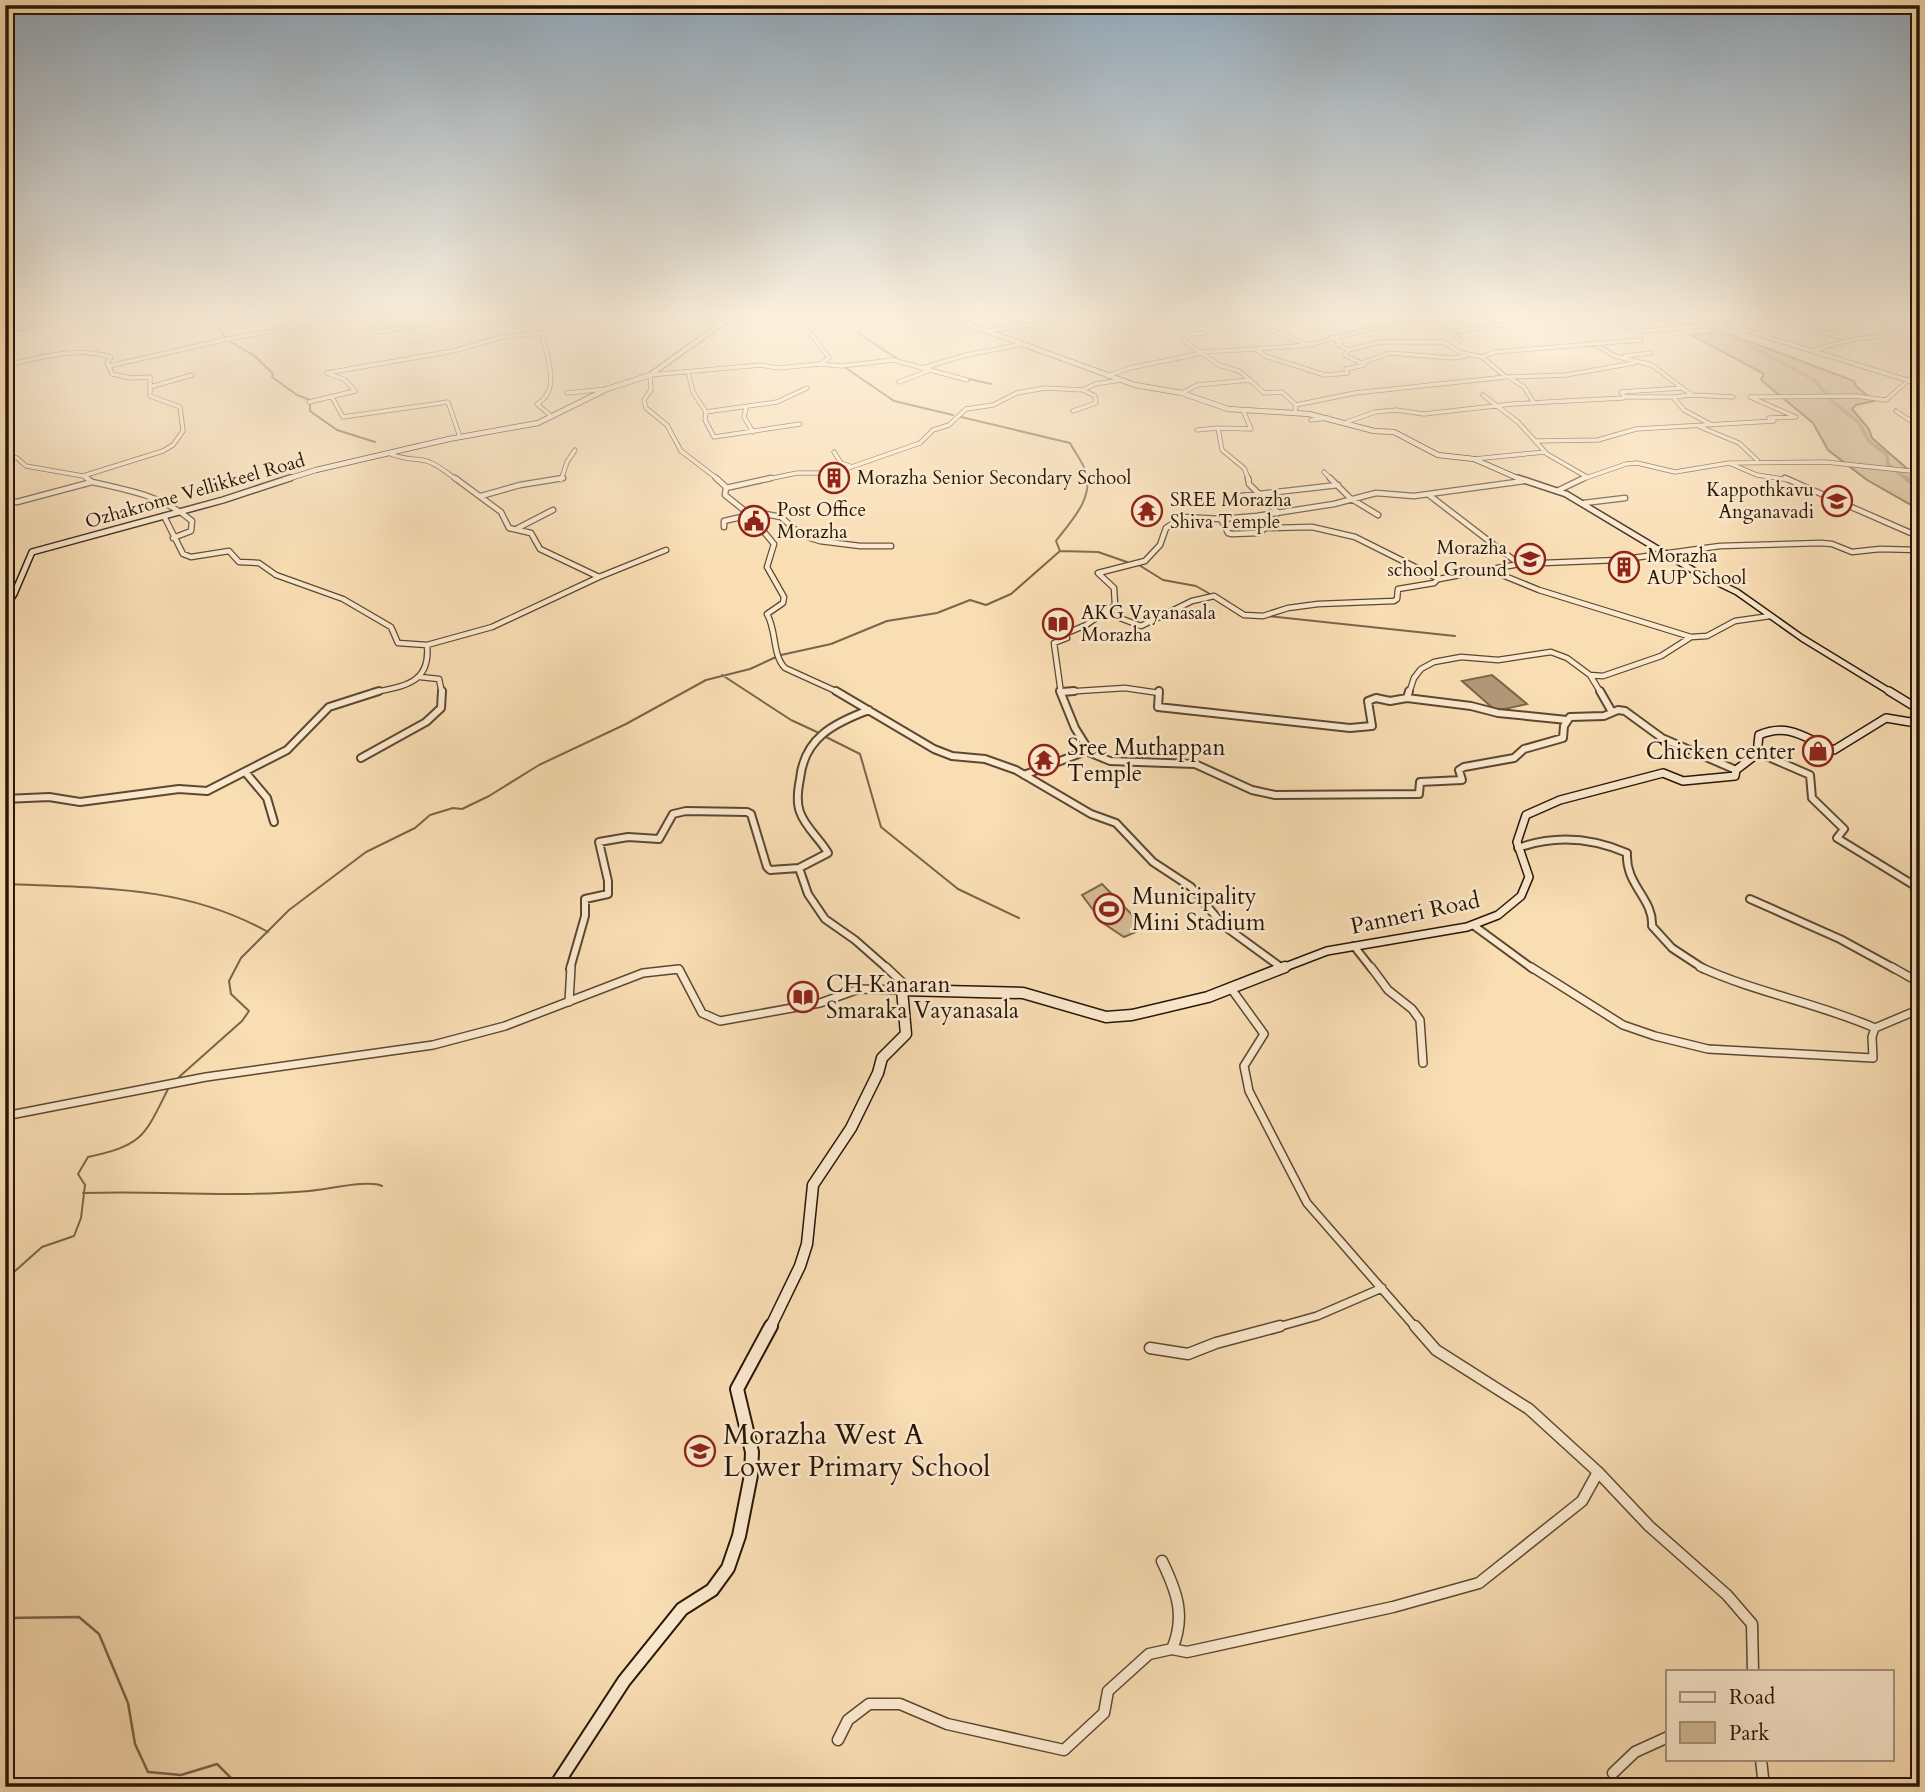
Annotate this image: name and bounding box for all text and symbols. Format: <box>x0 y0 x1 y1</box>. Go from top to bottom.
street label: Ozhakrome Vellikkeel Road <box>82 447 308 535</box>
building icon: Morazha Senior Secondary School <box>817 461 851 495</box>
place label: Morazha Senior Secondary School <box>857 465 1132 491</box>
place label: Kappothkavu Anganavadi <box>1706 477 1814 525</box>
school or university icon: Kappothkavu Anganavadi <box>1820 484 1854 518</box>
place label: SREE Morazha Shiva Temple <box>1170 487 1292 535</box>
temple icon: SREE Morazha Shiva Temple <box>1130 494 1164 528</box>
place label: Post Office Morazha <box>777 497 866 545</box>
public building icon: Post Office Morazha <box>737 504 771 538</box>
place label: Morazha school Ground <box>1387 535 1507 583</box>
school or university icon: Morazha school Ground <box>1513 542 1547 576</box>
place label: Morazha AUP School <box>1647 543 1747 591</box>
building icon: Morazha AUP School <box>1607 550 1641 584</box>
place label: AKG Vayanasala Morazha <box>1081 600 1216 648</box>
library icon: AKG Vayanasala Morazha <box>1041 607 1075 641</box>
place label: Sree Muthappan Temple <box>1067 732 1226 789</box>
shop icon: Chicken center <box>1801 734 1835 768</box>
place label: Chicken center <box>1646 736 1796 767</box>
temple icon: Sree Muthappan Temple <box>1027 743 1061 777</box>
place label: Municipality Mini Stadium <box>1132 881 1266 938</box>
street label: Panneri Road <box>1347 884 1483 942</box>
sports icon: Municipality Mini Stadium <box>1092 892 1126 926</box>
place label: CH Kanaran Smaraka Vayanasala <box>826 969 1019 1026</box>
library icon: CH Kanaran Smaraka Vayanasala <box>786 980 820 1014</box>
place label: Morazha West A Lower Primary School <box>723 1416 990 1486</box>
school or university icon: Morazha West A Lower Primary School <box>683 1434 717 1468</box>
legend <box>1666 1670 1894 1760</box>
text: Road <box>1729 1683 1775 1712</box>
text: Park <box>1729 1719 1770 1748</box>

